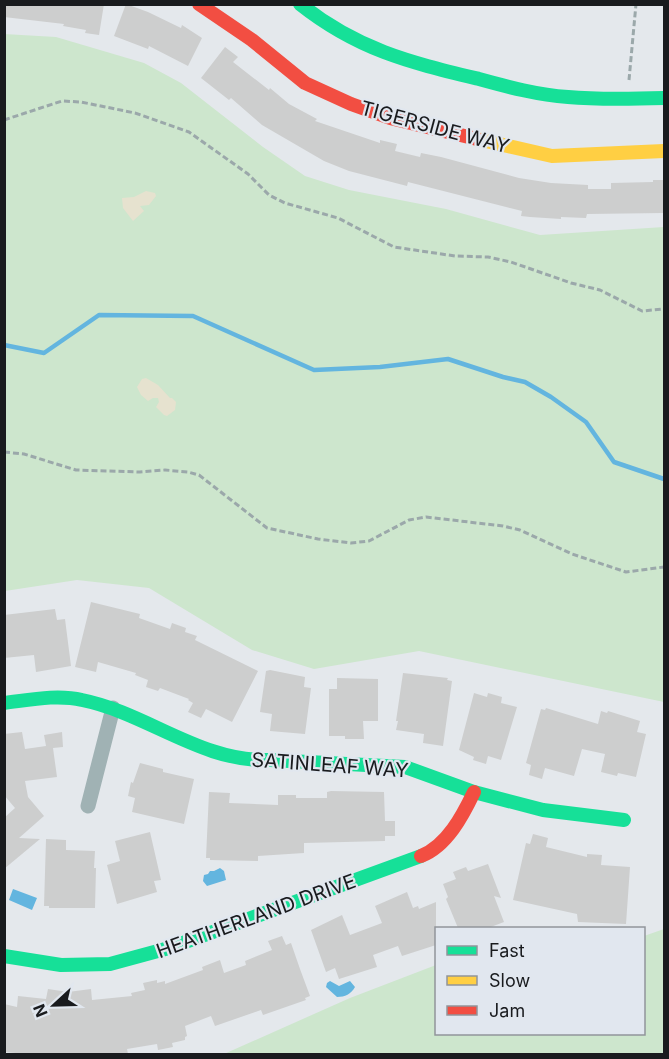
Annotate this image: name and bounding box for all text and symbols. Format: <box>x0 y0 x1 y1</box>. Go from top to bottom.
street label: TIGERSIDE WAY <box>358 96 512 158</box>
street label: SATINLEAF WAY <box>251 748 410 782</box>
street label: HEATHERLAND DRIVE <box>153 869 359 963</box>
legend <box>435 927 645 1035</box>
text: Fast <box>489 940 525 961</box>
text: Slow <box>489 970 530 991</box>
north arrow <box>24 975 84 1035</box>
text: Jam <box>489 1000 525 1021</box>
text: N <box>29 1001 52 1020</box>

